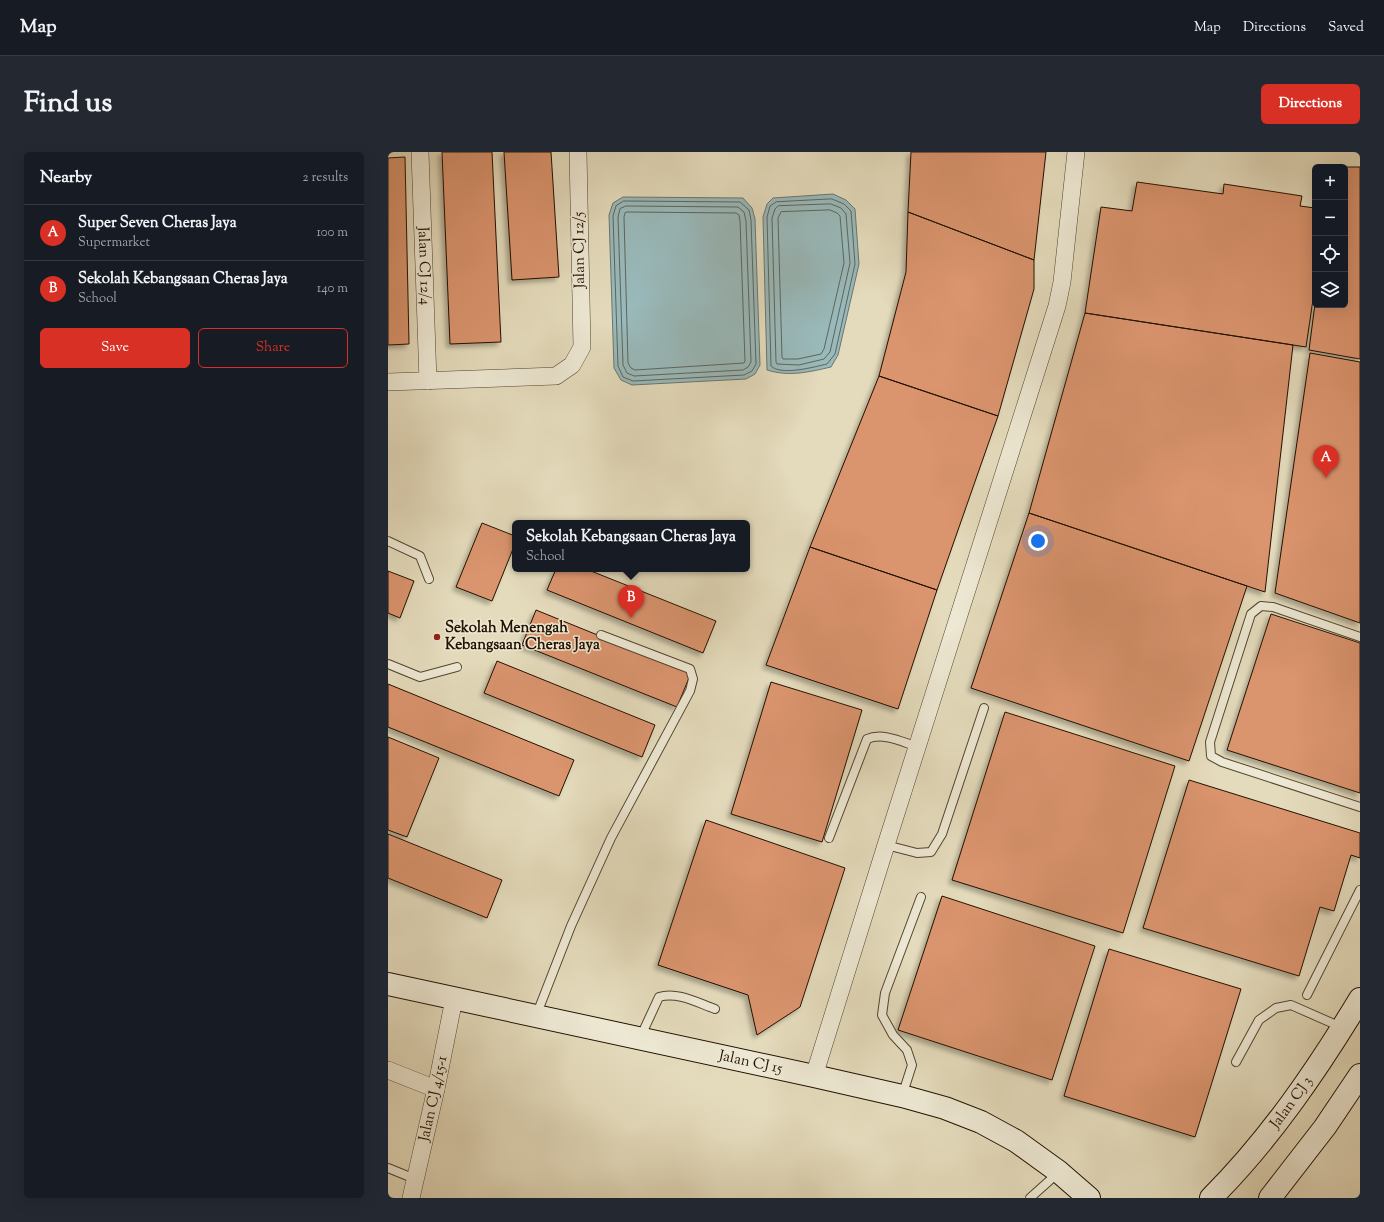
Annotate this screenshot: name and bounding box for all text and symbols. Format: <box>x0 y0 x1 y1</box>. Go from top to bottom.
text: Map <box>20 14 57 41</box>
text: Map <box>1194 18 1221 38</box>
text: Directions <box>1243 18 1306 38</box>
text: Saved <box>1328 18 1364 38</box>
text: Find us <box>24 84 112 124</box>
button: Directions <box>1261 84 1360 124</box>
map controls <box>1312 164 1348 308</box>
button: + <box>1312 164 1348 200</box>
text: Nearby <box>40 166 92 190</box>
text: 2 results <box>303 169 348 187</box>
button: − <box>1312 200 1348 236</box>
street label: Jalan CJ 12/5 <box>569 212 591 289</box>
text: Super Seven Cheras Jaya <box>78 213 237 234</box>
text: A <box>48 224 58 242</box>
text: 100 m <box>316 224 348 242</box>
street label: Jalan CJ 12/4 <box>412 225 436 306</box>
text: Supermarket <box>78 234 150 252</box>
button: locate <box>1312 236 1348 272</box>
text: Sekolah Kebangsaan Cheras Jaya <box>78 269 288 290</box>
button: layers <box>1312 272 1348 308</box>
text: B <box>49 280 57 298</box>
text: 140 m <box>317 280 348 298</box>
text: School <box>78 290 117 308</box>
button: Save <box>40 328 190 368</box>
button: Share <box>198 328 348 368</box>
pin: A <box>1313 445 1339 478</box>
popup <box>512 520 750 572</box>
text: Sekolah Kebangsaan Cheras Jaya <box>526 527 736 548</box>
your location <box>1028 531 1048 551</box>
text: School <box>526 548 565 566</box>
pin: B <box>618 585 644 618</box>
place label: Sekolah Menengah Kebangsaan Cheras Jaya <box>445 618 600 656</box>
marker: Sekolah Menengah Kebangsaan Cheras Jaya <box>432 632 442 642</box>
street label: Jalan CJ 15 <box>716 1045 784 1079</box>
street label: Jalan CJ 4/15-1 <box>414 1054 453 1144</box>
street label: Jalan CJ 3 <box>1265 1072 1318 1134</box>

